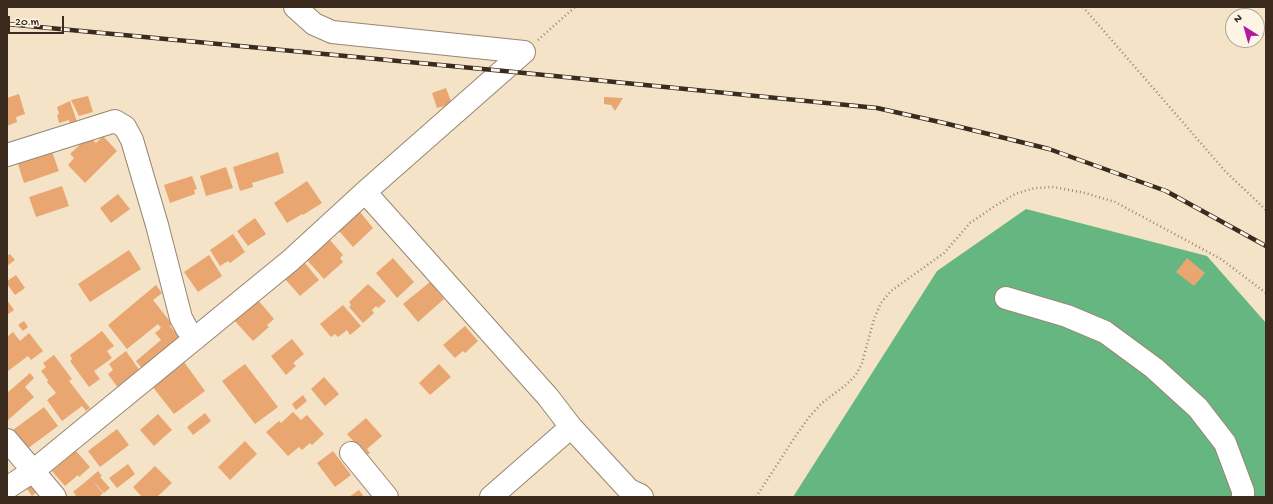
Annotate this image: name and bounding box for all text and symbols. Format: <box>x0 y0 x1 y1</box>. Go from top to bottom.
scale bar <box>10 8 66 34</box>
north arrow <box>1225 8 1265 48</box>
text: N <box>1232 12 1245 26</box>
text: 20 m <box>15 16 39 30</box>

